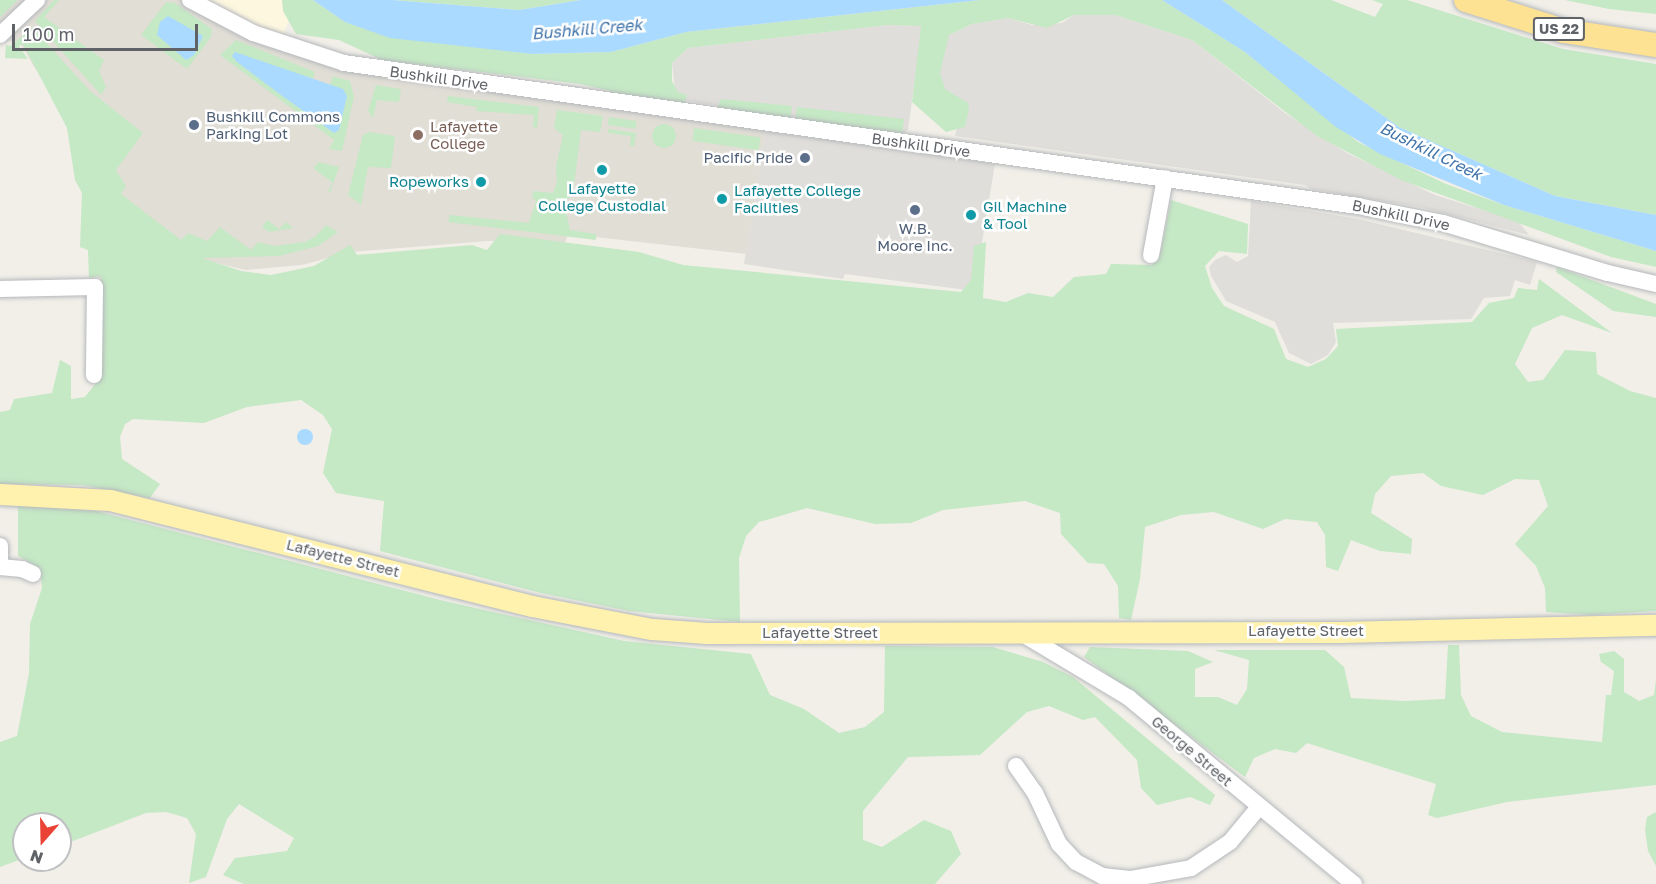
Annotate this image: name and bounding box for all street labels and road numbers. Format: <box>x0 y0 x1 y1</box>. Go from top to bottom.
road number: US 22 <box>1532 18 1586 40</box>
street label: Bushkill Drive <box>389 62 489 94</box>
street label: Bushkill Drive <box>871 129 971 161</box>
street label: Bushkill Drive <box>1351 196 1451 234</box>
street label: Lafayette Street <box>285 535 401 581</box>
street label: Lafayette Street <box>1248 622 1364 640</box>
street label: Lafayette Street <box>762 624 878 642</box>
street label: George Street <box>1148 712 1236 790</box>

